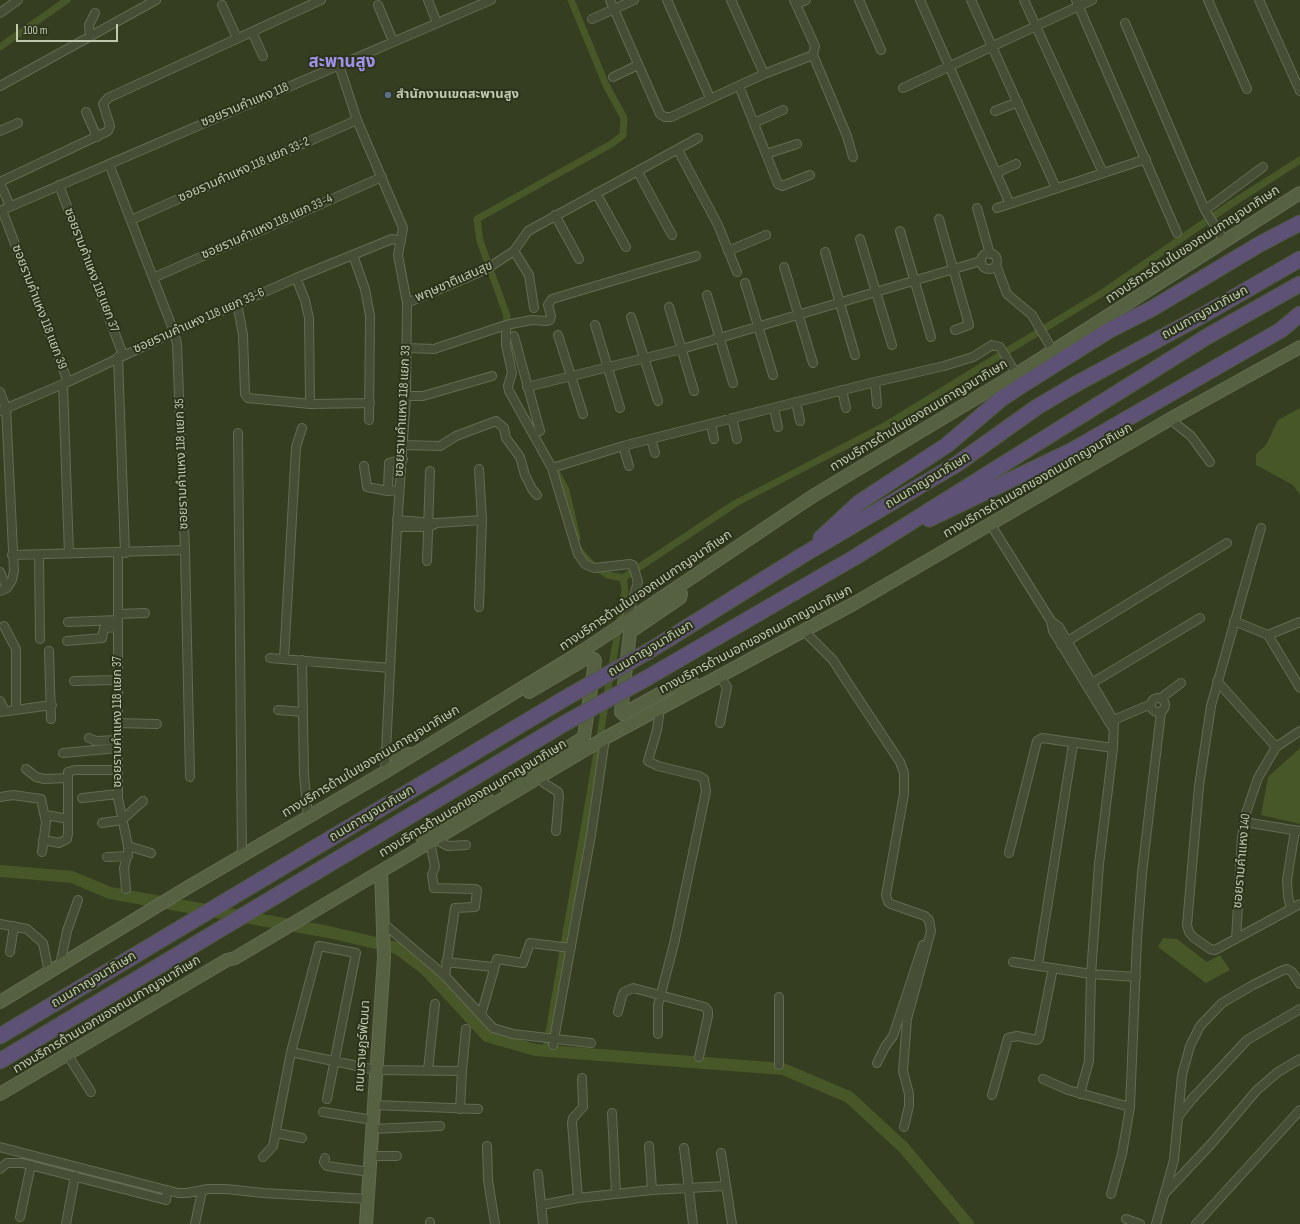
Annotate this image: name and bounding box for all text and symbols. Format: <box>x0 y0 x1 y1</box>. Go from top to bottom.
scale bar <box>18 16 120 42</box>
text: 100 m <box>23 23 48 38</box>
district label: สะพานสูง <box>309 53 375 73</box>
street label: ซอยรามคำแหง 118 <box>199 79 291 131</box>
place label: สำนักงานเขตสะพานสูง <box>396 87 519 103</box>
marker: สำนักงานเขตสะพานสูง <box>383 90 393 100</box>
street label: ซอยรามคำแหง 118 แยก 33-2 <box>176 134 312 206</box>
street label: ทางบริการด้านในของถนนกาญจนาภิเษก <box>1103 183 1283 307</box>
street label: ซอยรามคำแหง 118 แยก 33-4 <box>199 191 335 263</box>
street label: ซอยรามคำแหง 118 แยก 37 <box>60 206 122 334</box>
street label: ซอยรามคำแหง 118 แยก 39 <box>8 243 70 371</box>
street label: พฤษชาติแสนสุข <box>413 258 495 306</box>
street label: ถนนกาญจนาภิเษก <box>1159 283 1251 343</box>
street label: ซอยรามคำแหง 118 แยก 33-6 <box>131 285 267 357</box>
street label: ซอยรามคำแหง 118 แยก 33 <box>392 345 414 477</box>
street label: ทางบริการด้านในของถนนกาญจนาภิเษก <box>827 357 1011 475</box>
street label: ซอยรามคำแหง 118 แยก 35 <box>172 398 192 530</box>
street label: ทางบริการด้านนอกของถนนกาญจนาภิเษก <box>940 420 1136 542</box>
street label: ถนนกาญจนาภิเษก <box>883 449 973 513</box>
street label: ทางบริการด้านในของถนนกาญจนาภิเษก <box>557 527 735 655</box>
street label: ทางบริการด้านนอกของถนนกาญจนาภิเษก <box>657 582 855 698</box>
street label: ถนนกาญจนาภิเษก <box>606 617 696 681</box>
street label: ซอยรามคำแหง 118 แยก 37 <box>110 656 126 788</box>
street label: ทางบริการด้านในของถนนกาญจนาภิเษก <box>279 703 463 821</box>
street label: ทางบริการด้านนอกของถนนกาญจนาภิเษก <box>376 737 570 861</box>
street label: ถนนกาญจนาภิเษก <box>327 782 417 846</box>
street label: ซอยรามคำแหง 140 <box>1230 813 1254 909</box>
street label: ถนนกาญจนาภิเษก <box>49 948 139 1012</box>
street label: ทางบริการด้านนอกของถนนกาญจนาภิเษก <box>10 953 204 1077</box>
street label: ถนนราษฏร์พัฒนา <box>352 1000 374 1092</box>

